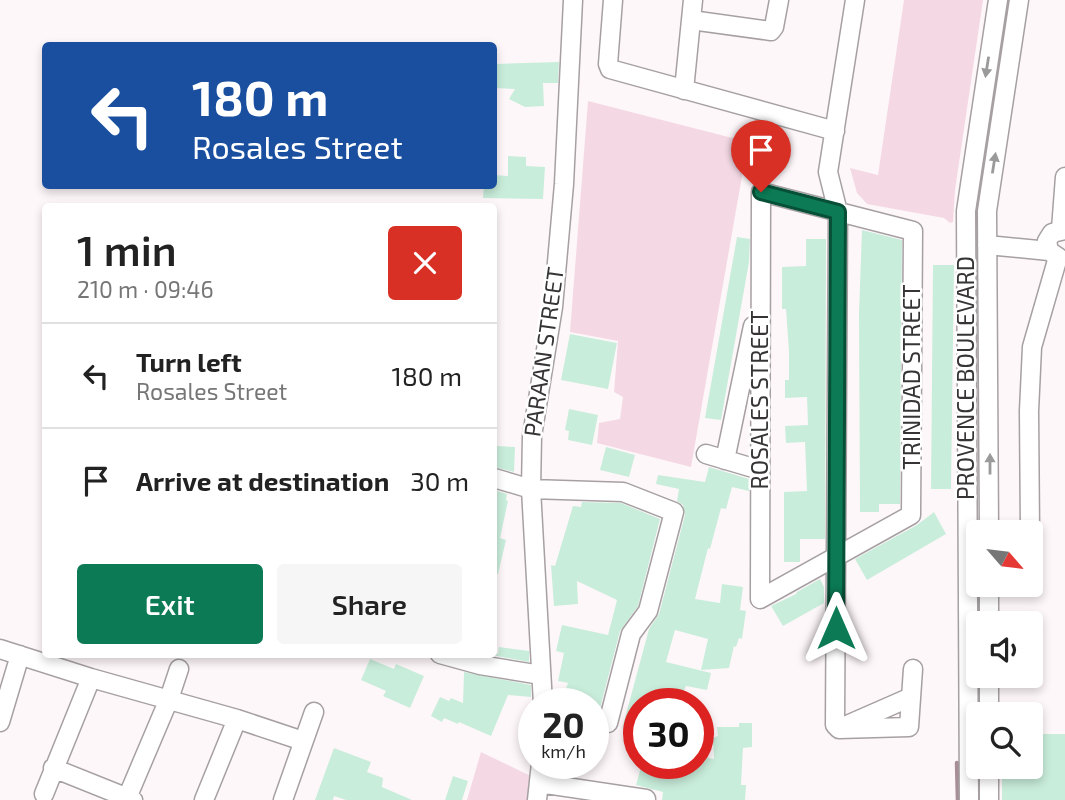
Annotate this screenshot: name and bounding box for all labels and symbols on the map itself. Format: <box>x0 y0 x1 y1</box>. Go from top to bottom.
one-way arrow <box>981 57 992 79</box>
pin <box>731 120 791 192</box>
one-way arrow <box>989 152 1000 174</box>
street label: PROVENCE BOULEVARD <box>951 256 979 500</box>
street label: PARAAN STREET <box>517 265 569 438</box>
street label: TRINIDAD STREET <box>897 284 925 470</box>
street label: ROSALES STREET <box>745 310 773 490</box>
one-way arrow <box>984 453 995 475</box>
north arrow <box>966 520 1043 597</box>
position arrow <box>799 591 873 665</box>
speed limit sign: 30 <box>623 688 714 779</box>

